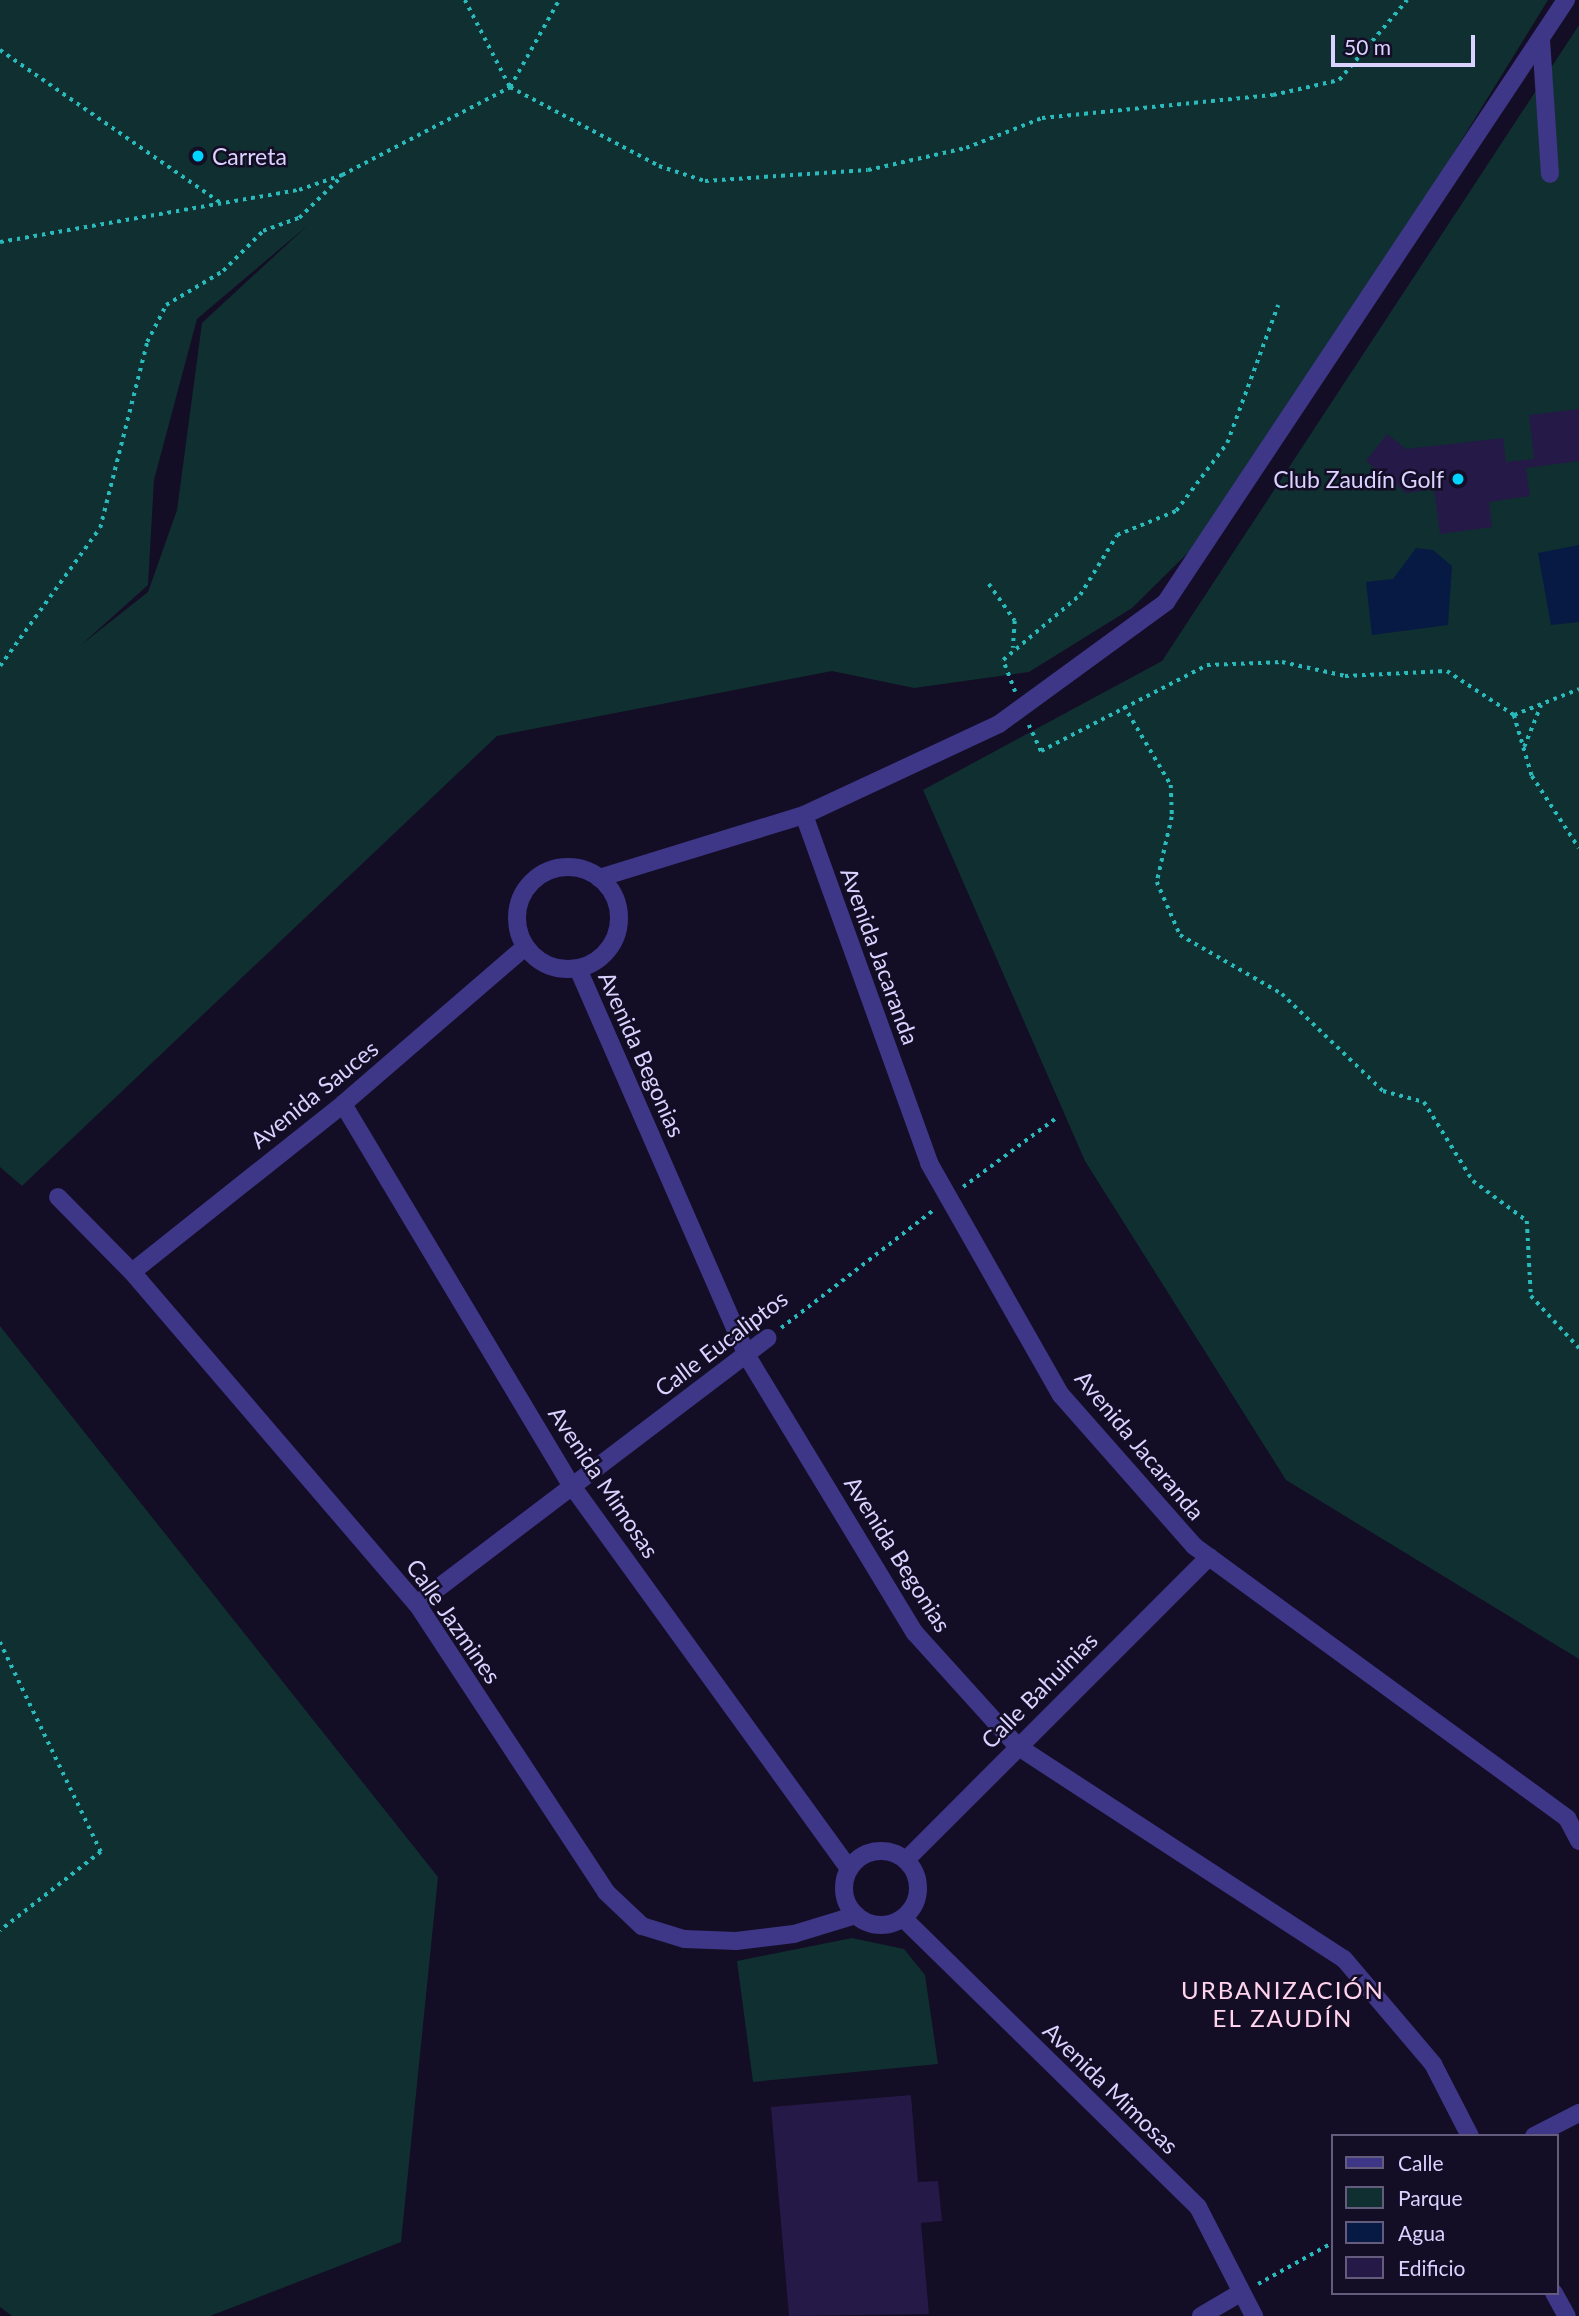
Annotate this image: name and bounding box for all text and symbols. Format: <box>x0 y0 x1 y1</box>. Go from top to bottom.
scale bar <box>1334 21 1478 65</box>
text: 50 m <box>1344 34 1391 59</box>
place label: Carreta <box>212 142 287 170</box>
marker: Carreta <box>190 148 206 164</box>
place label: Club Zaudín Golf <box>1273 465 1444 493</box>
marker: Club Zaudín Golf <box>1450 471 1466 487</box>
street label: Avenida Jacaranda <box>835 864 925 1048</box>
street label: Avenida Begonias <box>593 967 691 1141</box>
street label: Avenida Sauces <box>245 1034 383 1154</box>
street label: Calle Eucaliptos <box>649 1284 793 1402</box>
street label: Avenida Jacaranda <box>1069 1365 1211 1525</box>
street label: Avenida Mimosas <box>543 1401 665 1563</box>
street label: Avenida Begonias <box>839 1471 957 1637</box>
street label: Calle Jazmines <box>401 1553 507 1689</box>
street label: Calle Bahuinias <box>975 1626 1103 1754</box>
district label: URBANIZACIÓN EL ZAUDÍN <box>1183 1976 1383 2032</box>
street label: Avenida Mimosas <box>1038 2017 1184 2159</box>
legend <box>1330 2134 1558 2295</box>
text: Calle <box>1398 2150 1443 2175</box>
text: Parque <box>1398 2185 1463 2210</box>
text: Agua <box>1398 2220 1445 2245</box>
text: Edificio <box>1398 2255 1465 2280</box>

